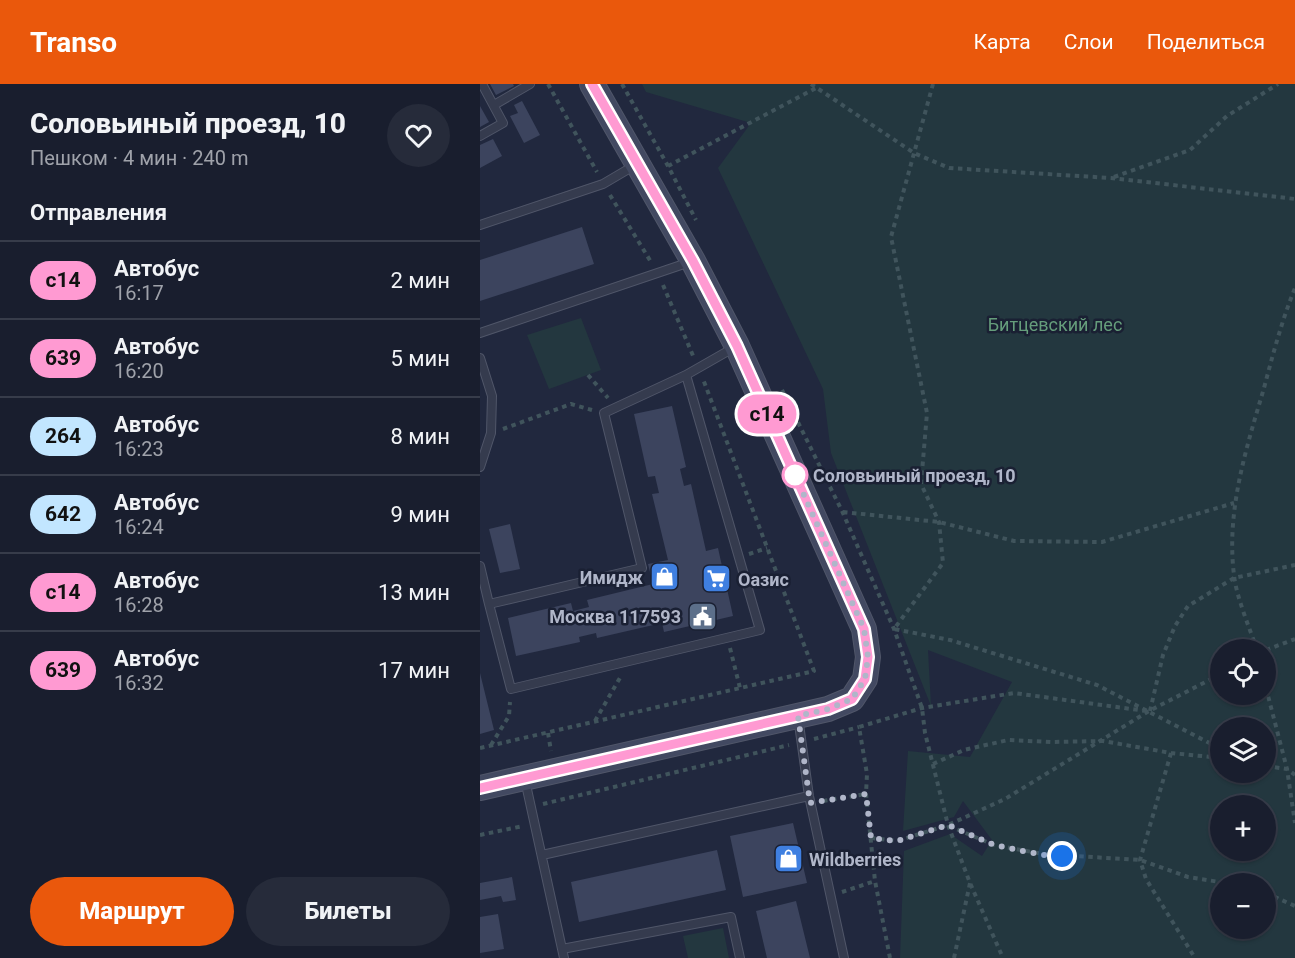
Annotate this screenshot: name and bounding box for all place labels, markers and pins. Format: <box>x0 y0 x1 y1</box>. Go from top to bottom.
marker: Соловьиный проезд, 10 <box>782 462 808 488</box>
place label: Соловьиный проезд, 10 <box>813 465 1016 486</box>
shop icon: Имидж <box>648 561 680 593</box>
supermarket icon: Оазис <box>701 563 733 595</box>
place label: Имидж <box>580 567 644 588</box>
place label: Оазис <box>738 569 789 590</box>
public building icon: Москва 117593 <box>686 600 718 632</box>
place label: Москва 117593 <box>549 606 681 627</box>
shop icon: Wildberries <box>772 843 804 875</box>
place label: Wildberries <box>809 849 901 870</box>

